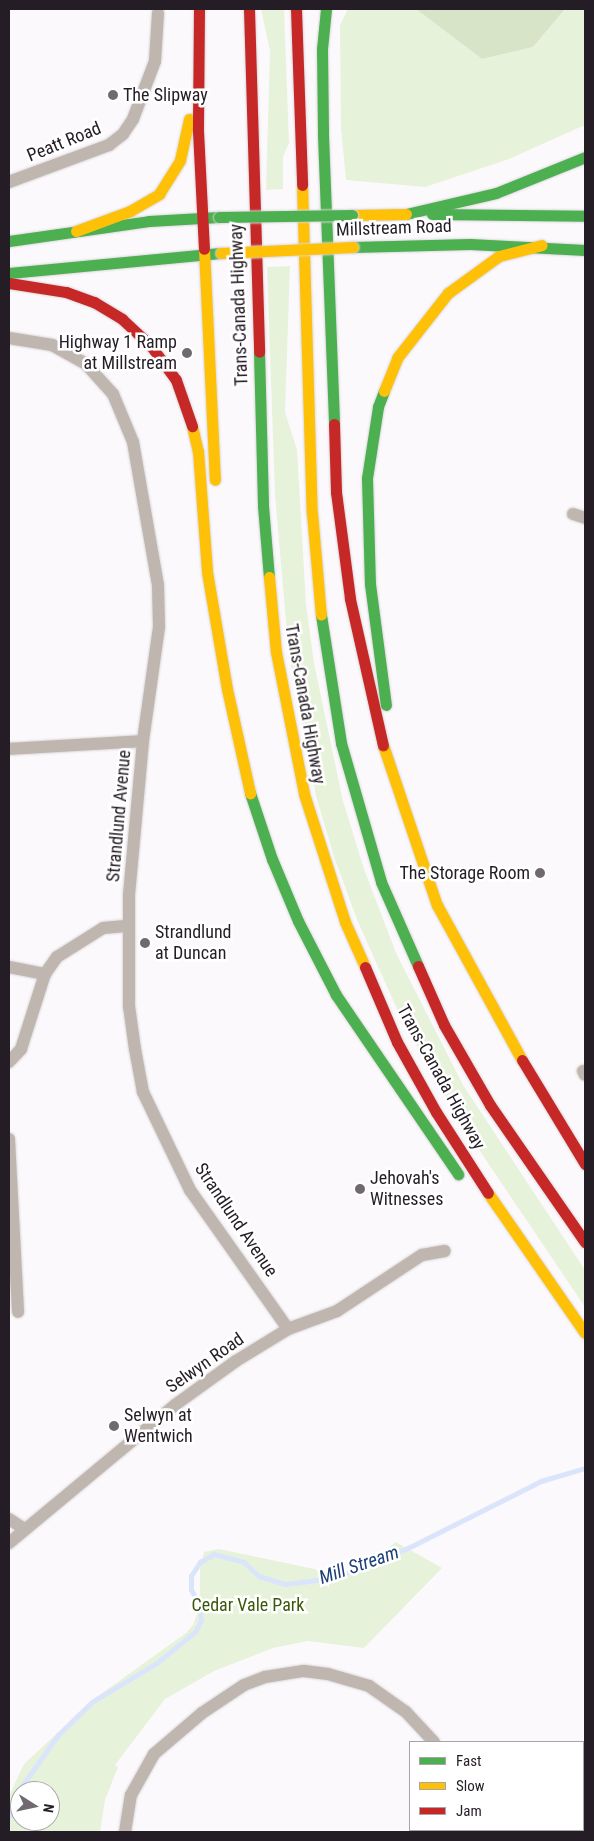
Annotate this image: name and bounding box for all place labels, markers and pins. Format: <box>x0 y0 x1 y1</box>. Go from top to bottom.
place label: The Slipway <box>123 84 208 106</box>
marker: The Slipway <box>107 89 119 101</box>
place label: Highway 1 Ramp at Millstream <box>59 332 177 374</box>
marker: Highway 1 Ramp at Millstream <box>181 347 193 359</box>
place label: The Storage Room <box>399 862 530 884</box>
marker: The Storage Room <box>534 867 546 879</box>
place label: Strandlund at Duncan <box>155 922 232 964</box>
marker: Strandlund at Duncan <box>139 937 151 949</box>
place label: Jehovah's Witnesses <box>370 1168 443 1210</box>
marker: Jehovah's Witnesses <box>354 1183 366 1195</box>
place label: Selwyn at Wentwich <box>124 1405 193 1448</box>
marker: Selwyn at Wentwich <box>108 1420 120 1432</box>

